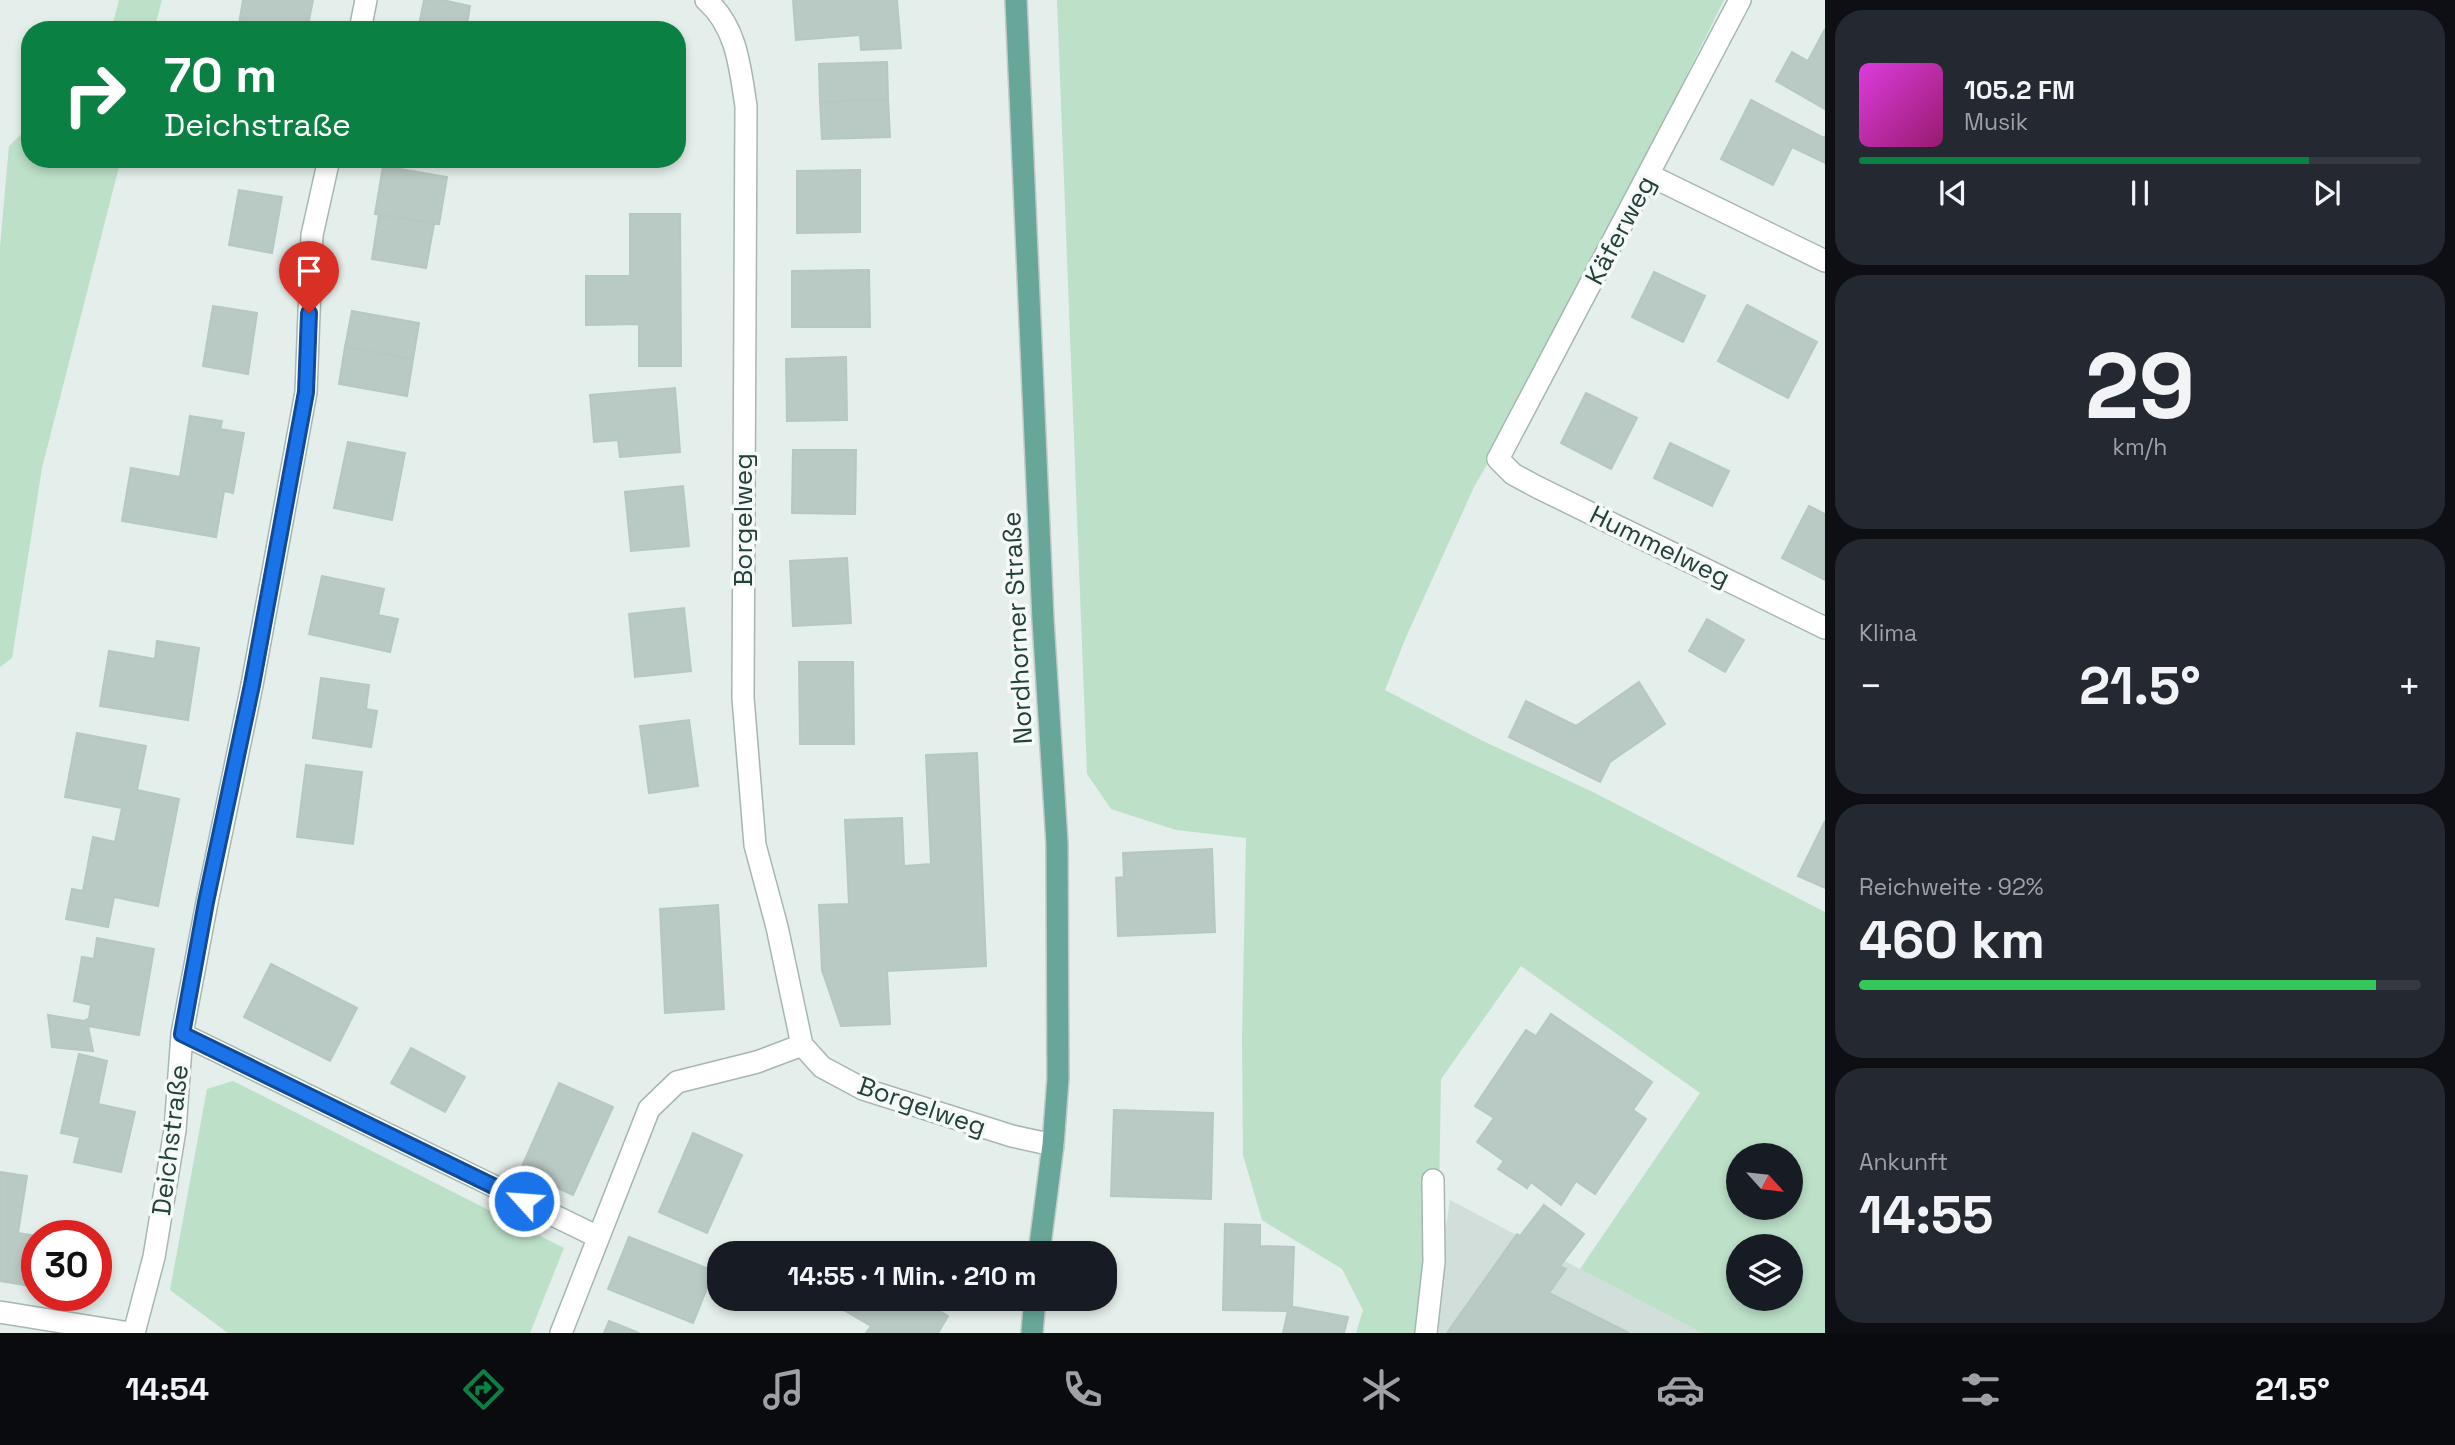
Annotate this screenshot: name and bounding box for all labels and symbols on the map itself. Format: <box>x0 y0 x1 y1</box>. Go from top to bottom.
street label: Käferweg <box>1577 170 1663 290</box>
pin <box>279 241 339 313</box>
street label: Borgelweg <box>726 453 760 587</box>
street label: Hummelweg <box>1584 497 1736 595</box>
street label: Nordhorner Straße <box>994 511 1040 745</box>
street label: Deichstraße <box>144 1063 196 1217</box>
street label: Borgelweg <box>853 1068 991 1144</box>
north arrow <box>1726 1143 1802 1220</box>
position arrow <box>487 1164 561 1238</box>
speed limit sign: 30 <box>21 1220 112 1311</box>

